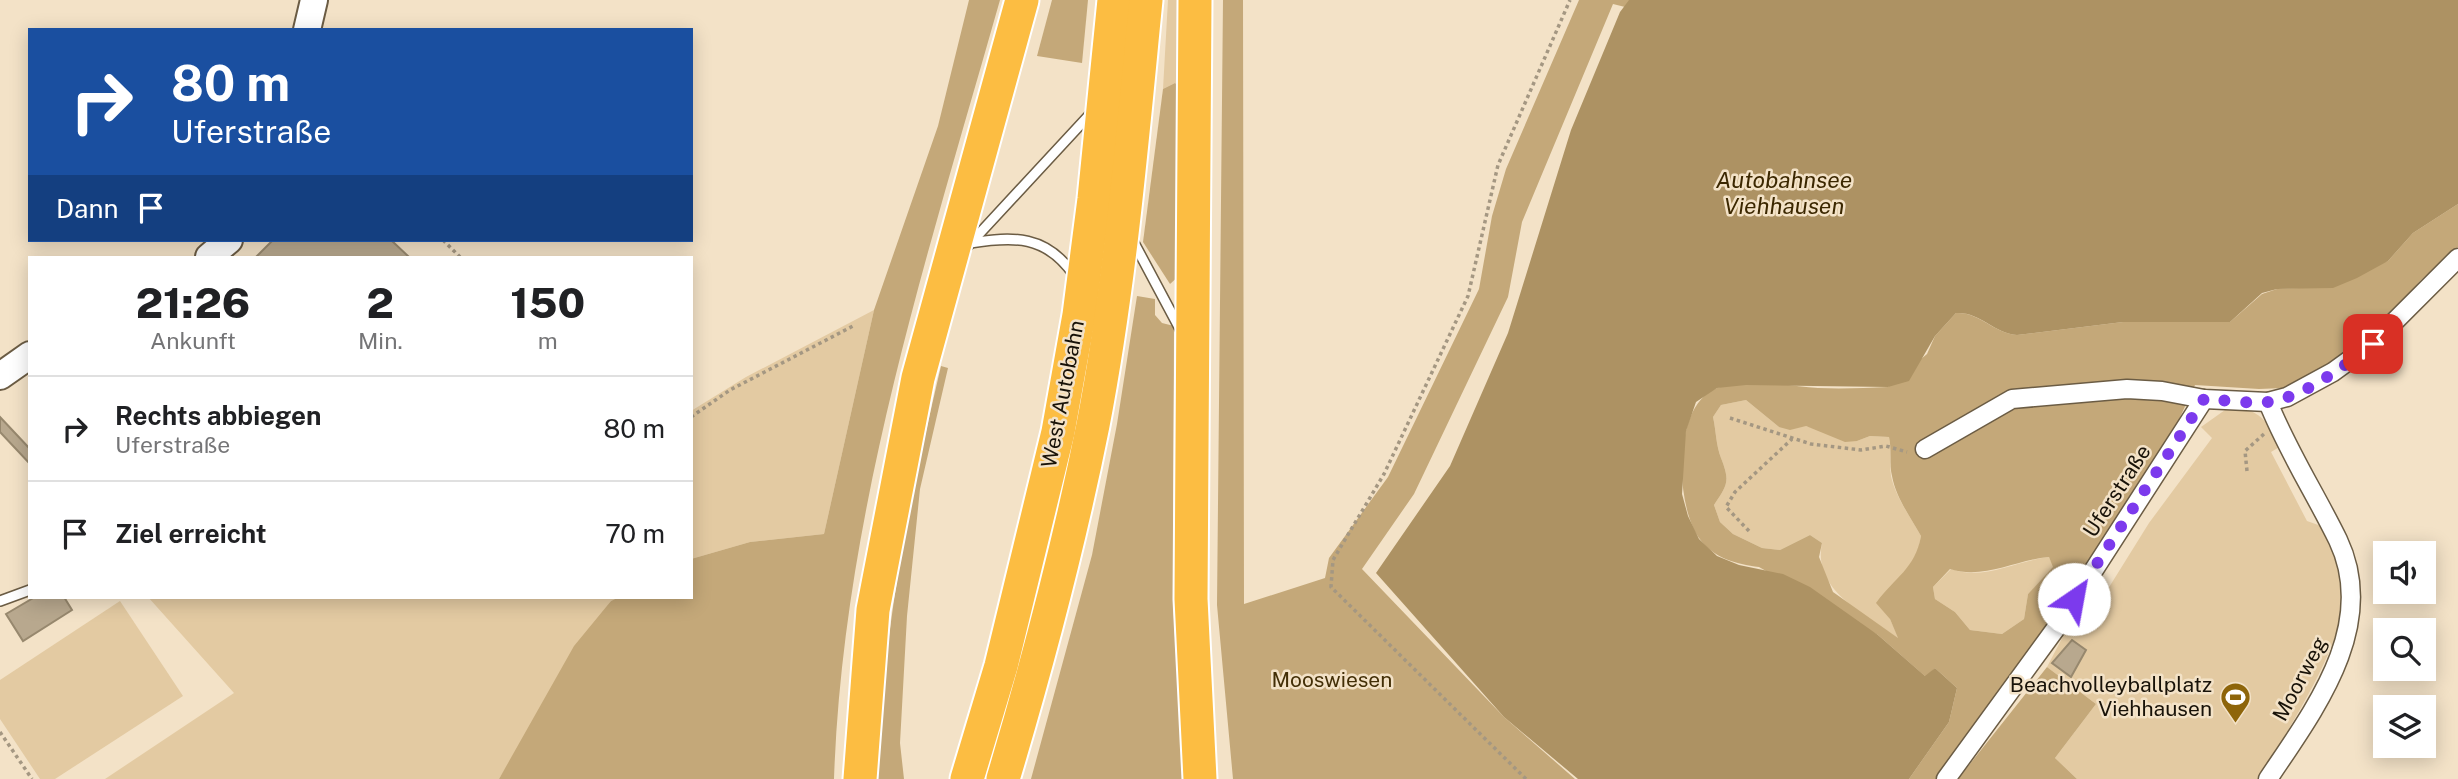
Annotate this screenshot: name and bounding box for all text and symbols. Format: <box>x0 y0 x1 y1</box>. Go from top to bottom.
text: 80 m <box>171 54 290 112</box>
icon: right <box>56 56 147 147</box>
text: Uferstraße <box>171 113 331 150</box>
water label: Autobahnsee Viehhausen <box>1716 166 1852 219</box>
icon: arrive <box>132 189 170 227</box>
text: Dann <box>56 193 118 224</box>
text: 21:26 <box>136 278 250 327</box>
text: 2 <box>367 278 394 327</box>
text: 150 <box>510 278 585 327</box>
pin <box>2343 314 2403 374</box>
street label: West Autobahn <box>1036 318 1089 470</box>
icon: arrive <box>2354 325 2392 363</box>
text: Ankunft <box>150 327 236 354</box>
text: Min. <box>358 327 403 354</box>
text: m <box>538 327 558 354</box>
text: Rechts abbiegen <box>115 400 321 431</box>
icon: right <box>56 410 94 448</box>
text: 80 m <box>604 413 665 444</box>
text: Uferstraße <box>115 431 230 458</box>
street label: Uferstraße <box>2077 440 2156 542</box>
icon: arrive <box>56 515 94 553</box>
text: Ziel erreicht <box>115 518 267 549</box>
text: 70 m <box>605 518 665 549</box>
map controls <box>2373 541 2436 758</box>
button: sound <box>2373 541 2436 604</box>
position arrow <box>2037 562 2111 636</box>
button: search <box>2373 618 2436 681</box>
street label: Moorweg <box>2267 632 2332 725</box>
park label: Mooswiesen <box>1272 667 1392 692</box>
place label: Beachvolleyballplatz Viehhausen <box>2010 672 2212 721</box>
sports icon: Beachvolleyballplatz Viehhausen <box>2218 680 2252 724</box>
button: layers <box>2373 695 2436 758</box>

